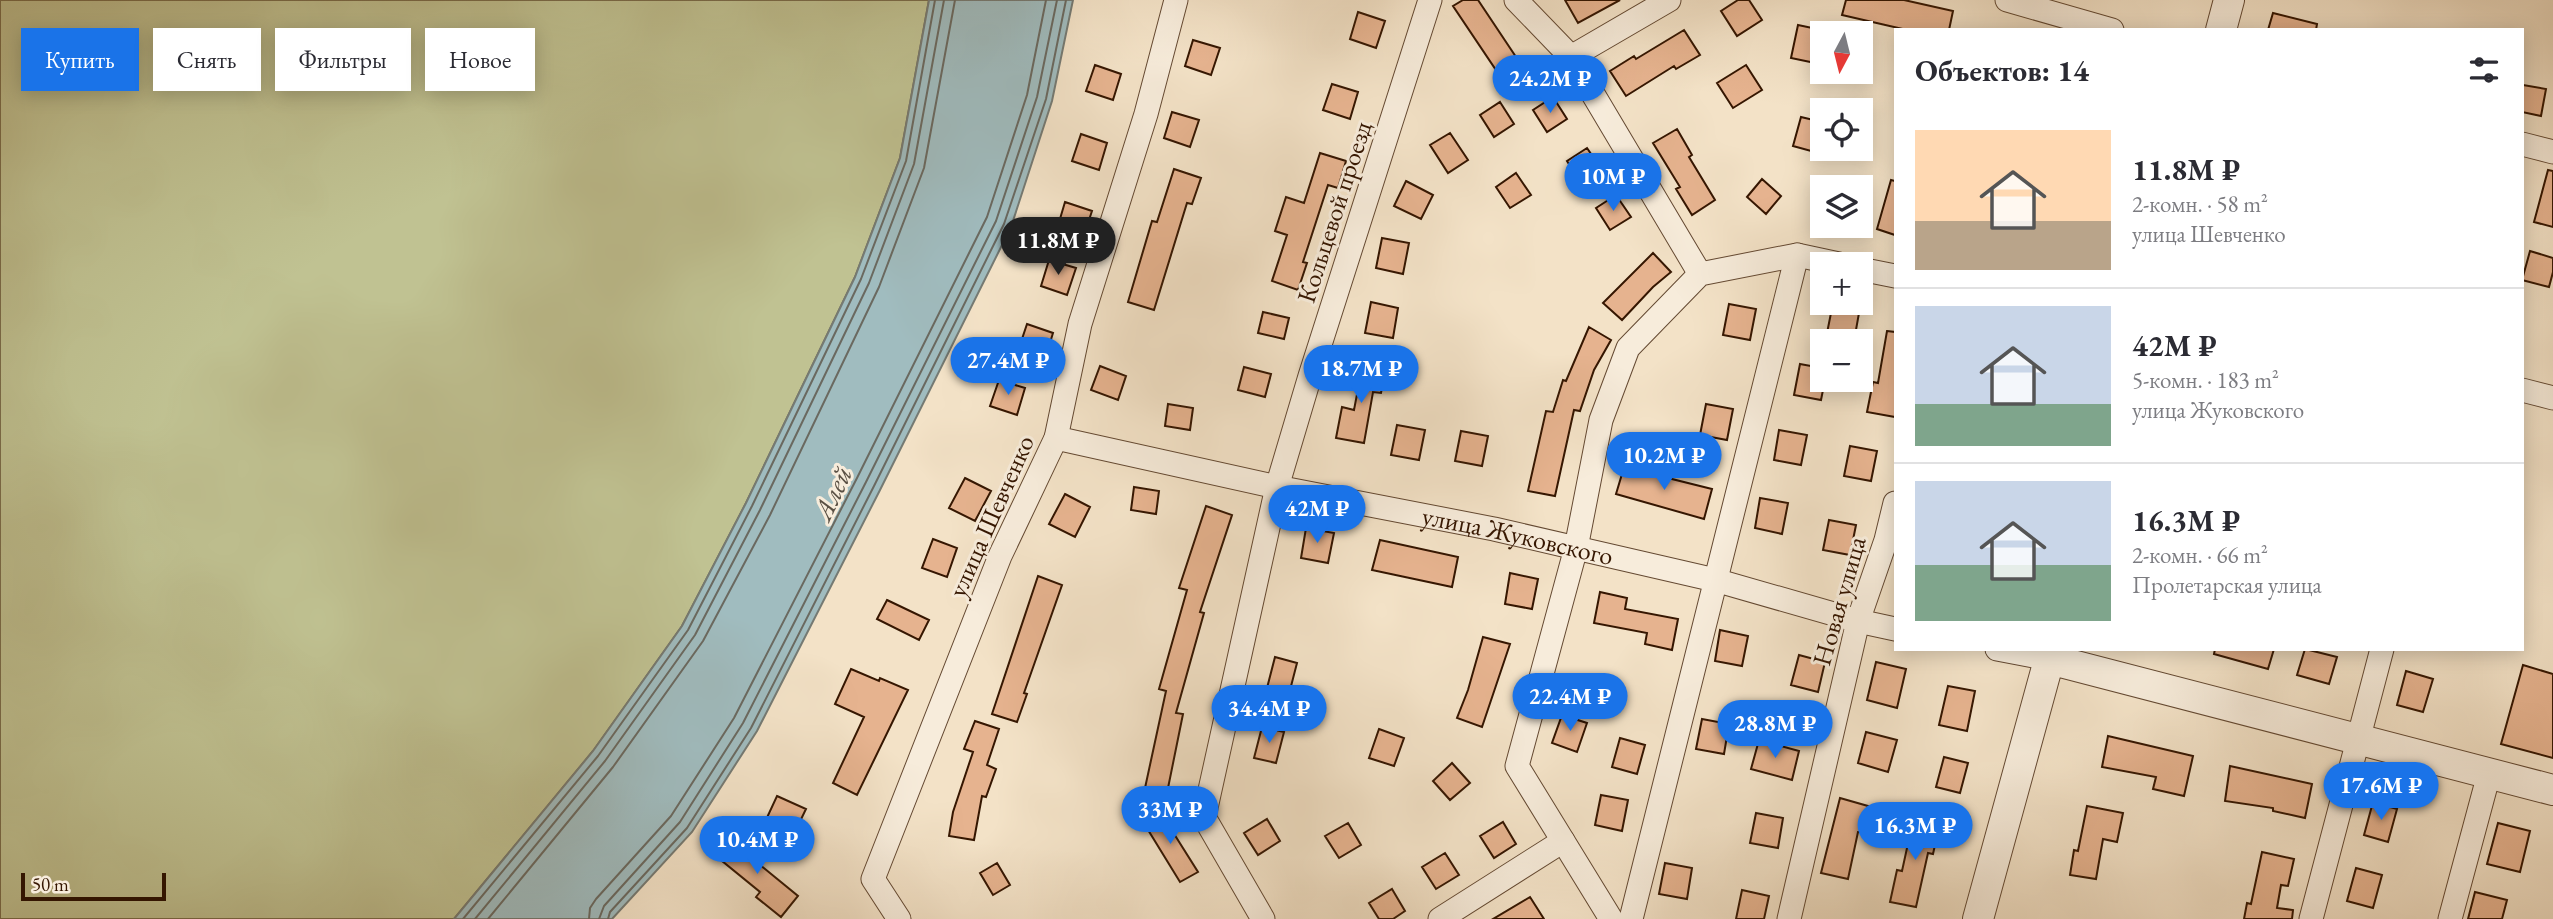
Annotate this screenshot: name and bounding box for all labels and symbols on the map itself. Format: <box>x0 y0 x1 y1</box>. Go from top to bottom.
north arrow <box>1810 21 1872 84</box>
pin: 24.2M ₽ <box>1485 55 1615 115</box>
street label: Кольцевой проезд <box>1289 117 1379 307</box>
pin: 10M ₽ <box>1564 154 1662 213</box>
pin: 11.8M ₽ <box>993 218 1123 277</box>
pin: 27.4M ₽ <box>943 338 1073 397</box>
pin: 18.7M ₽ <box>1296 346 1426 405</box>
street label: улица Шевченко <box>940 430 1042 602</box>
pin: 10.2M ₽ <box>1599 433 1729 492</box>
water label: Алей <box>803 460 860 528</box>
pin: 42M ₽ <box>1268 486 1366 545</box>
street label: улица Жуковского <box>1419 498 1617 573</box>
street label: Новая улица <box>1804 532 1874 670</box>
pin: 22.4M ₽ <box>1505 674 1635 733</box>
pin: 34.4M ₽ <box>1204 686 1334 745</box>
pin: 28.8M ₽ <box>1710 700 1840 760</box>
pin: 17.6M ₽ <box>2316 762 2446 822</box>
pin: 33M ₽ <box>1121 786 1219 846</box>
pin: 16.3M ₽ <box>1850 802 1980 862</box>
pin: 10.4M ₽ <box>692 816 822 876</box>
scale bar <box>21 870 166 902</box>

